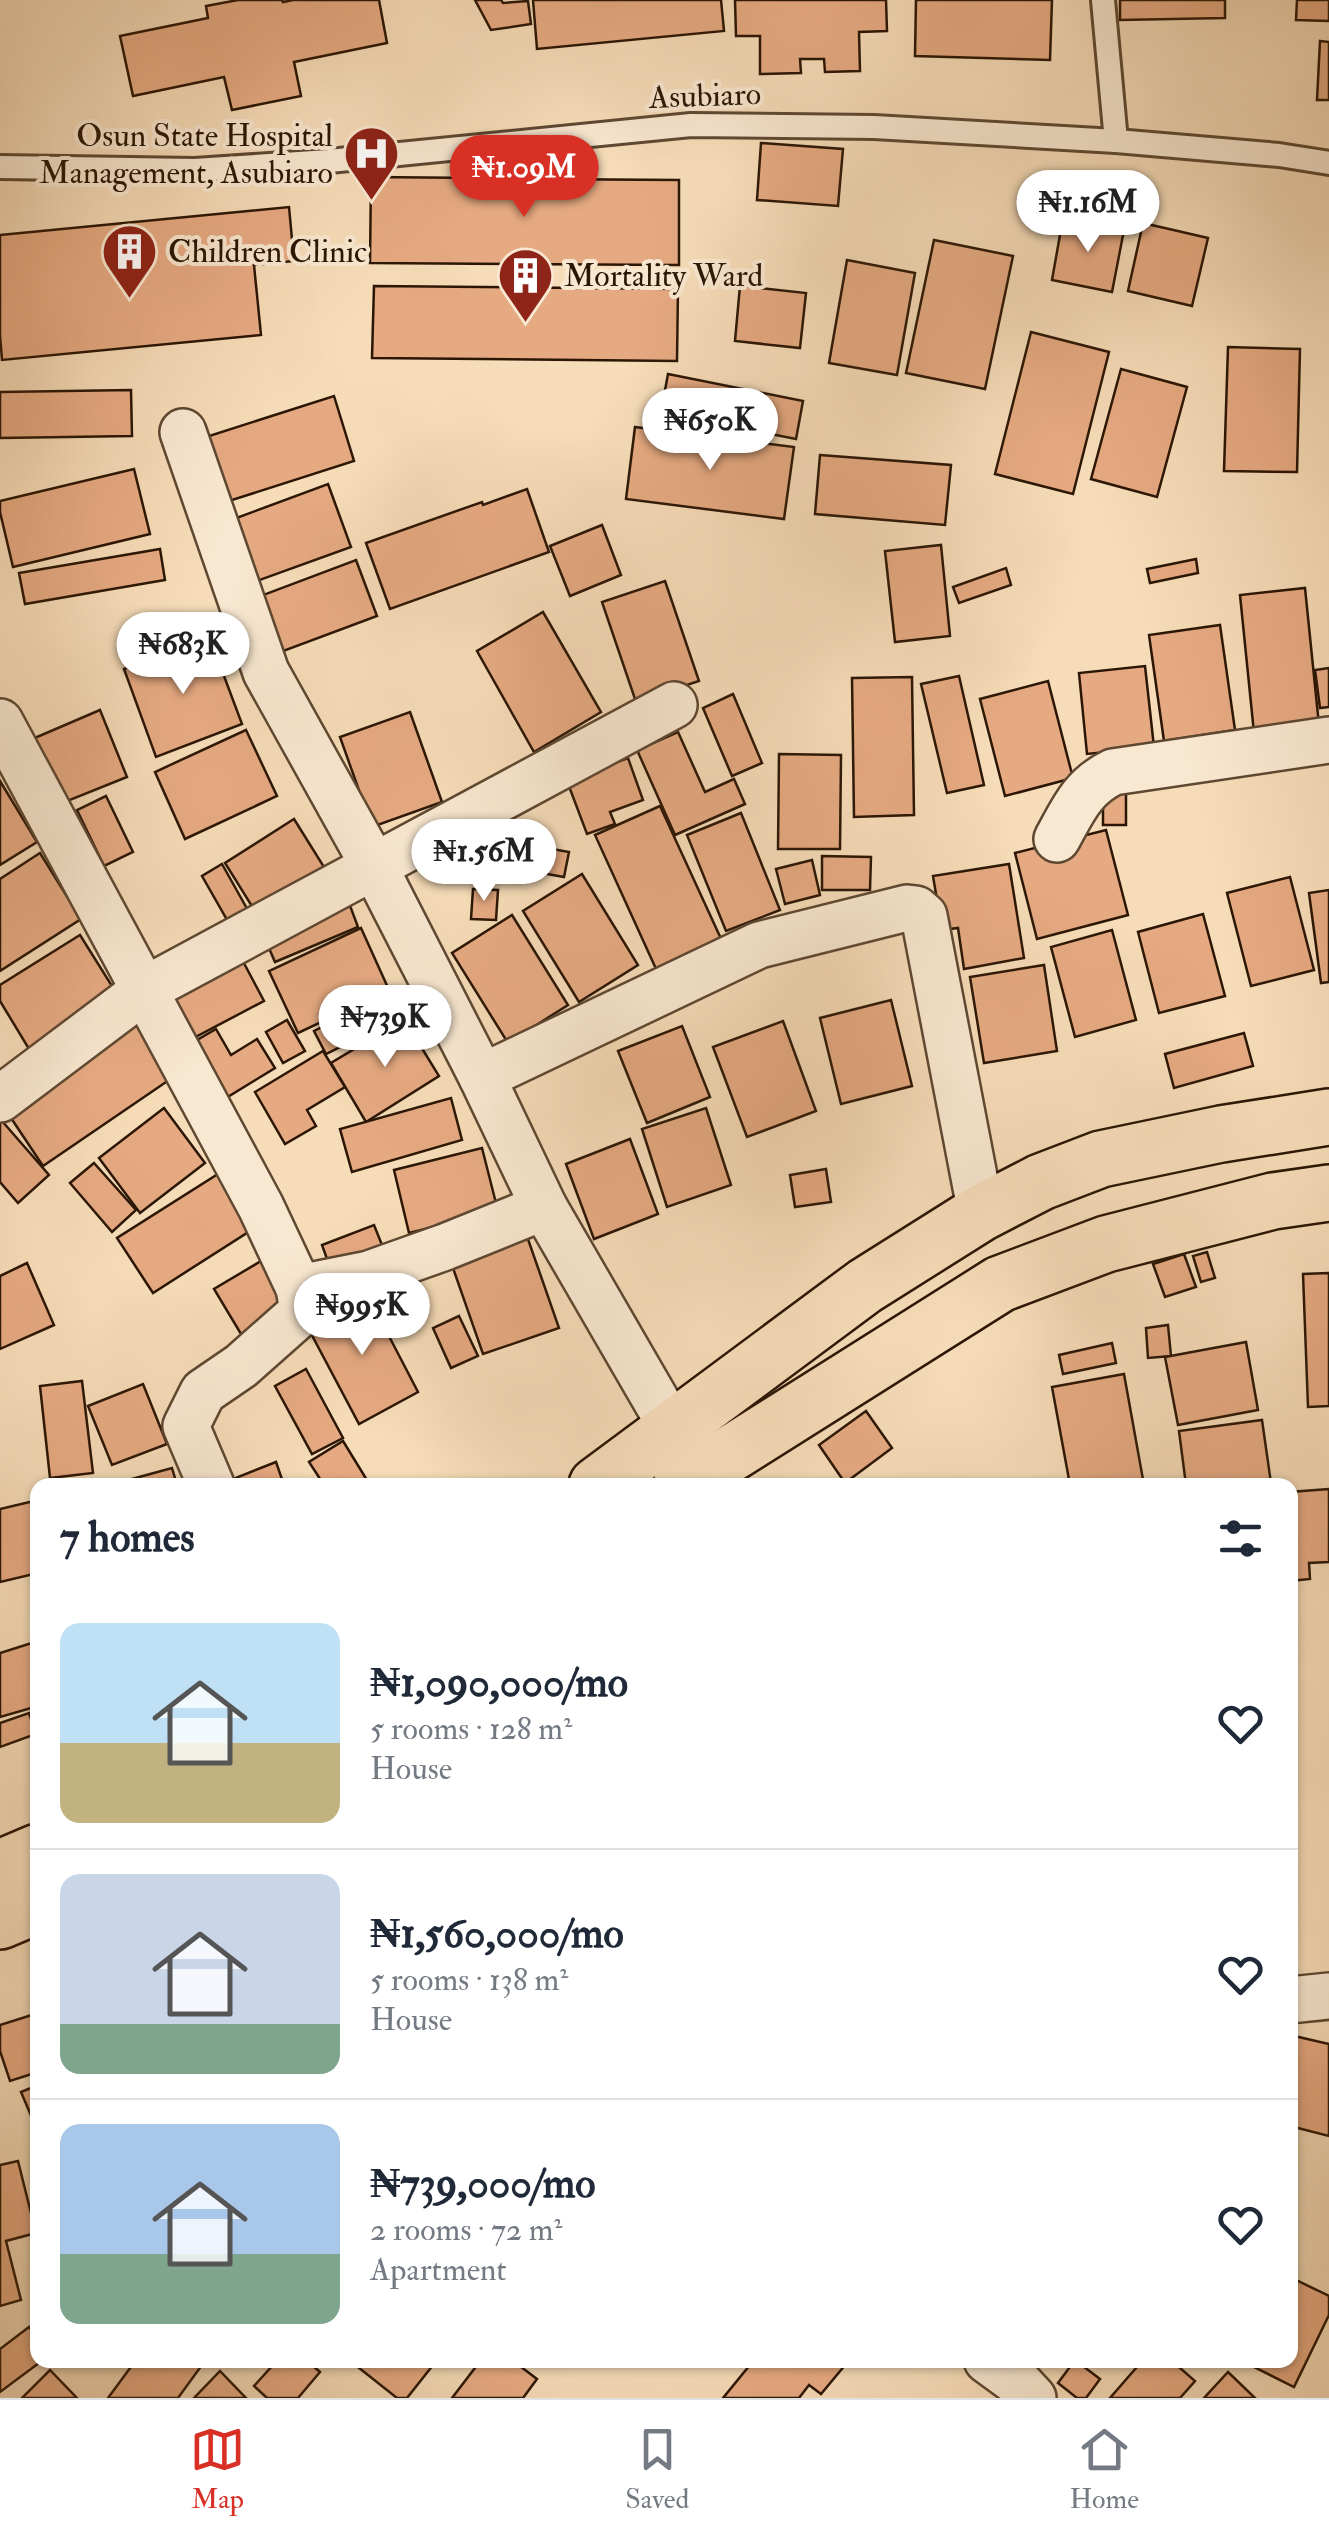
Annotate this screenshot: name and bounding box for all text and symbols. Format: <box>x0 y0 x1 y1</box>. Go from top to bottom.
street label: Asubiaro <box>647 74 762 118</box>
place label: Osun State Hospital Management, Asubiaro <box>39 116 333 193</box>
hospital icon: Osun State Hospital Management, Asubiaro <box>342 123 402 202</box>
pin: ₦1.09M <box>443 135 605 220</box>
text: ₦1.09M <box>472 147 576 187</box>
pin: ₦1.16M <box>1007 170 1169 255</box>
text: ₦1.16M <box>1038 182 1138 222</box>
building icon: Children Clinic <box>99 221 159 300</box>
place label: Children Clinic <box>168 232 367 272</box>
building icon: Mortality Ward <box>495 245 555 324</box>
place label: Mortality Ward <box>564 256 764 296</box>
pin: ₦650K <box>640 388 780 473</box>
text: ₦650K <box>664 400 756 440</box>
pin: ₦683K <box>113 612 253 697</box>
text: ₦683K <box>139 624 227 664</box>
pin: ₦1.56M <box>403 819 565 904</box>
text: ₦1.56M <box>433 831 535 871</box>
pin: ₦739K <box>315 985 455 1070</box>
text: ₦739K <box>341 997 429 1037</box>
pin: ₦995K <box>292 1273 432 1358</box>
text: ₦995K <box>316 1285 408 1325</box>
icon: filters <box>1213 1511 1268 1566</box>
text: 7 homes <box>60 1512 195 1564</box>
text: ₦1,090,000/mo <box>370 1657 628 1709</box>
icon: home <box>140 1663 260 1783</box>
icon: heart <box>1213 1696 1268 1751</box>
text: 5 rooms · 128 m² <box>370 1709 572 1749</box>
text: House <box>370 1749 452 1789</box>
text: ₦1,560,000/mo <box>370 1908 624 1960</box>
icon: home <box>140 1914 260 2034</box>
icon: heart <box>1213 1947 1268 2002</box>
text: 5 rooms · 138 m² <box>370 1960 568 2000</box>
text: House <box>370 2000 452 2040</box>
text: ₦739,000/mo <box>370 2158 595 2210</box>
icon: home <box>140 2164 260 2284</box>
icon: heart <box>1213 2197 1268 2252</box>
text: 2 rooms · 72 m² <box>370 2210 563 2250</box>
text: Apartment <box>370 2250 507 2290</box>
tab: Map <box>190 2422 245 2517</box>
tab: Saved <box>625 2422 689 2517</box>
tab: Home <box>1069 2422 1139 2517</box>

